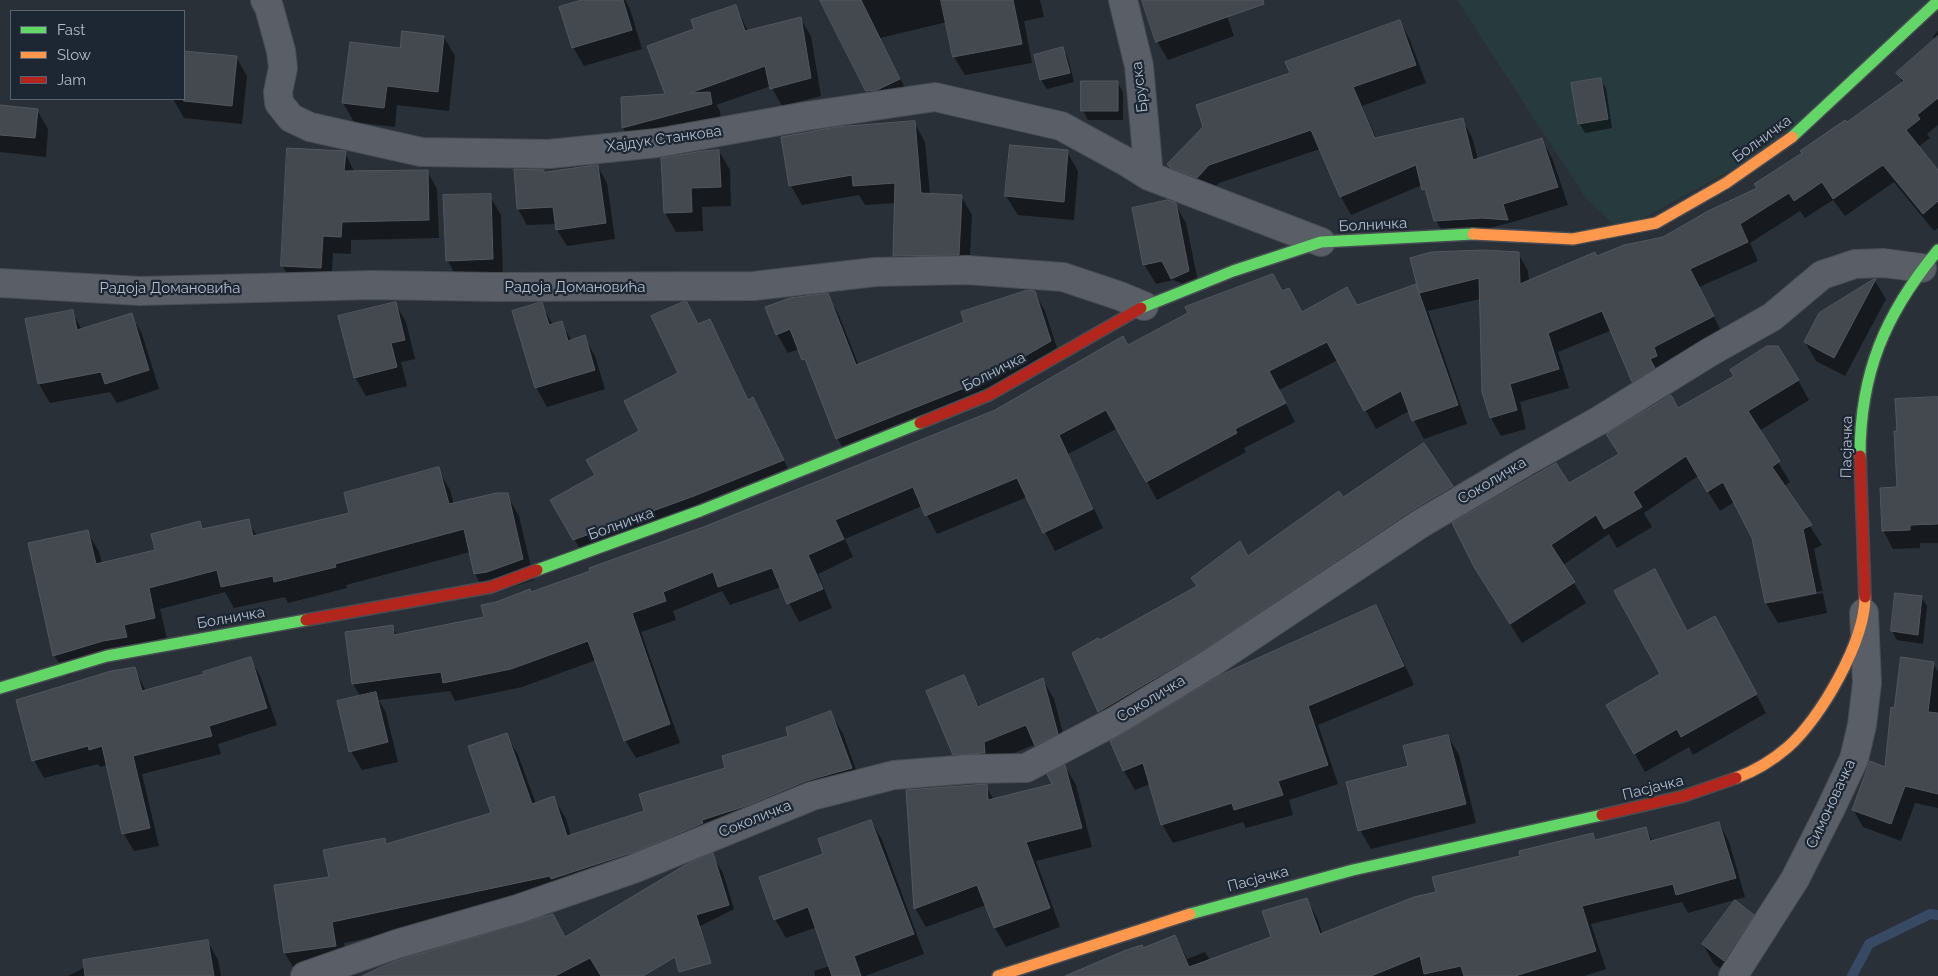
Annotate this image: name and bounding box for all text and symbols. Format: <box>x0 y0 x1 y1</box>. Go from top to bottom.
legend <box>10 10 185 100</box>
text: Fast <box>57 21 85 39</box>
text: Slow <box>57 46 91 64</box>
street label: Бруска <box>1128 61 1152 113</box>
text: Jam <box>57 71 86 89</box>
street label: Болничка <box>1729 112 1795 166</box>
street label: Хајдук Станкова <box>605 122 723 156</box>
street label: Болничка <box>1338 214 1408 236</box>
street label: Радоја Домановића <box>505 278 645 296</box>
street label: Радоја Домановића <box>100 279 240 297</box>
street label: Болничка <box>959 348 1029 396</box>
street label: Пасјачка <box>1837 416 1857 478</box>
street label: Соколичка <box>1455 454 1529 508</box>
street label: Болничка <box>586 504 656 544</box>
street label: Болничка <box>196 603 266 633</box>
street label: Соколичка <box>1114 672 1188 726</box>
street label: Симоновачка <box>1803 757 1859 851</box>
street label: Пасјачка <box>1621 772 1685 804</box>
street label: Соколичка <box>716 796 794 842</box>
street label: Пасјачка <box>1226 862 1290 896</box>

